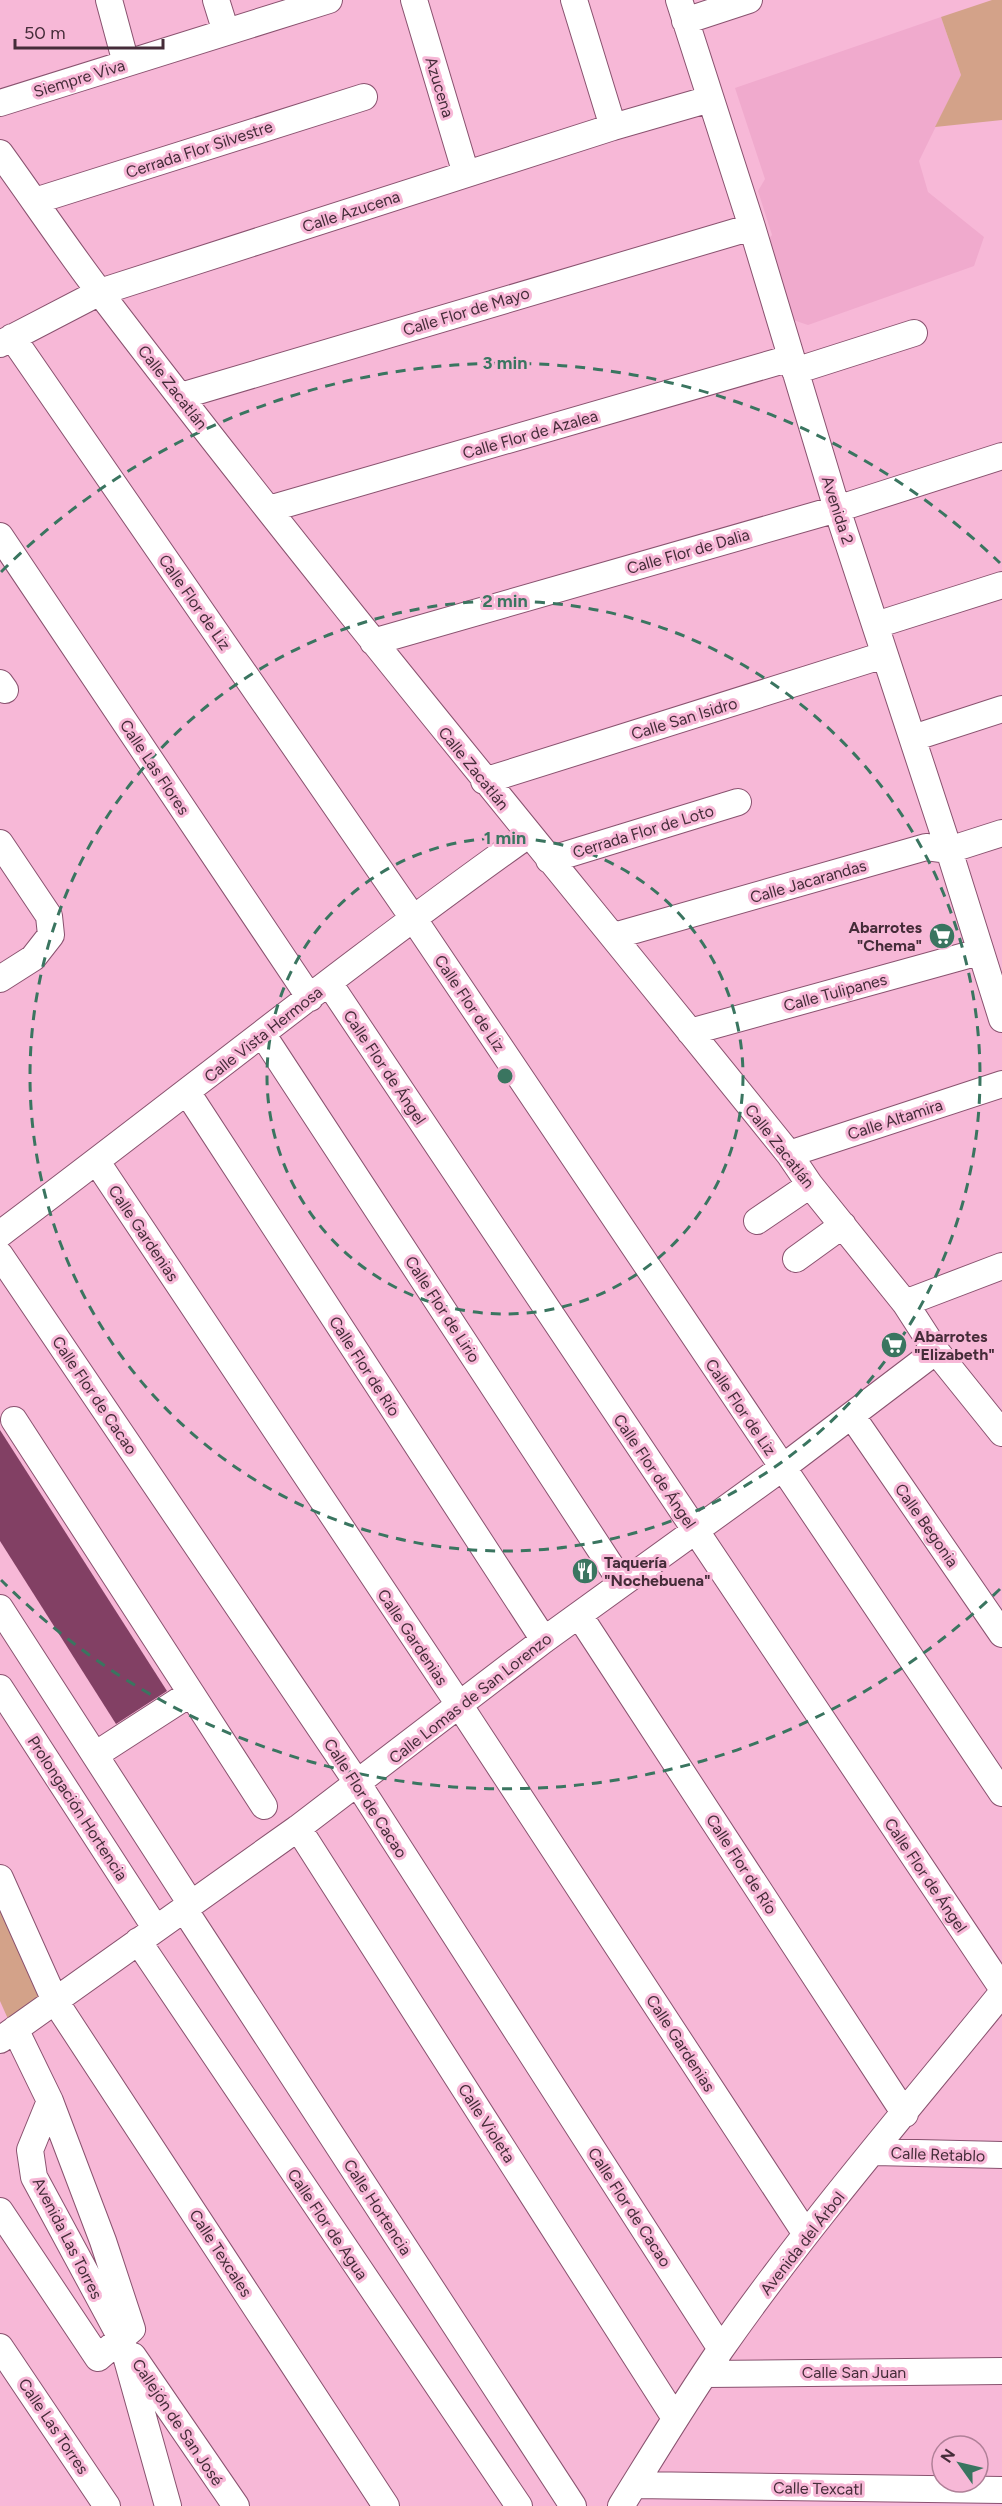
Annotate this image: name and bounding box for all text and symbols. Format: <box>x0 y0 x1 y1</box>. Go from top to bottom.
scale bar <box>15 12 164 50</box>
text: 50 m <box>24 22 66 44</box>
street label: Azucena <box>421 55 458 120</box>
street label: Siempre Viva <box>31 56 127 101</box>
street label: Cerrada Flor Silvestre <box>123 117 275 182</box>
street label: Calle Azucena <box>300 187 402 236</box>
street label: Calle Flor de Mayo <box>401 283 532 340</box>
street label: Calle Zacatlán <box>134 342 211 433</box>
text: 3 min <box>483 352 527 374</box>
street label: Calle Flor de Azalea <box>460 406 600 463</box>
street label: Avenida 2 <box>818 474 857 547</box>
street label: Calle Flor de Dalia <box>625 525 752 578</box>
street label: Calle Flor de Liz <box>155 551 235 654</box>
text: 2 min <box>482 590 528 612</box>
street label: Calle San Isidro <box>629 693 739 744</box>
street label: Calle Las Flores <box>116 716 193 818</box>
street label: Calle Zacatlán <box>434 723 513 814</box>
street label: Cerrada Flor de Loto <box>570 801 716 862</box>
text: 1 min <box>484 827 526 849</box>
street label: Calle Jacarandas <box>748 856 868 907</box>
place label: Abarrotes "Chema" <box>848 918 923 955</box>
supermarket icon: Abarrotes "Chema" <box>927 921 957 951</box>
street label: Calle Flor de Liz <box>430 951 509 1055</box>
street label: Calle Tulipanes <box>781 970 889 1015</box>
street label: Calle Vista Hermosa <box>201 982 326 1086</box>
street label: Calle Flor de Ángel <box>339 1007 430 1128</box>
centre of rings <box>495 1066 515 1086</box>
street label: Calle Altamira <box>845 1095 945 1144</box>
street label: Calle Zacatlán <box>741 1101 818 1192</box>
street label: Calle Gardenias <box>105 1182 183 1285</box>
street label: Calle Flor de Lirio <box>401 1253 484 1366</box>
street label: Calle Flor de Río <box>325 1313 404 1420</box>
place label: Abarrotes "Elizabeth" <box>914 1327 995 1364</box>
supermarket icon: Abarrotes "Elizabeth" <box>879 1330 909 1360</box>
street label: Calle Flor de Cacao <box>48 1333 141 1458</box>
street label: Calle Flor de Liz <box>701 1355 780 1459</box>
street label: Calle Flor de Ángel <box>609 1411 700 1532</box>
street label: Calle Begonia <box>891 1480 962 1571</box>
place label: Taquería "Nochebuena" <box>604 1553 711 1590</box>
restaurant icon: Taquería "Nochebuena" <box>570 1556 600 1586</box>
street label: Calle Gardenias <box>374 1586 452 1689</box>
street label: Calle Lomas de San Lorenzo <box>385 1629 555 1768</box>
street label: Prolongación Hortencia <box>24 1732 131 1884</box>
street label: Calle Flor de Cacao <box>320 1735 411 1861</box>
street label: Calle Flor de Río <box>702 1811 781 1918</box>
street label: Calle Flor de Ángel <box>880 1815 971 1936</box>
street label: Calle Gardenias <box>642 1991 719 2095</box>
street label: Calle Violeta <box>454 2080 519 2166</box>
street label: Calle Retablo <box>890 2143 986 2166</box>
street label: Calle Flor de Cacao <box>584 2144 675 2270</box>
street label: Calle Hortencia <box>340 2156 416 2259</box>
street label: Calle Flor de Agua <box>283 2165 372 2283</box>
street label: Avenida Las Torres <box>29 2174 106 2302</box>
street label: Avenida del Árbol <box>756 2188 849 2299</box>
street label: Calle Texcales <box>185 2206 256 2300</box>
street label: Callejón de San José <box>128 2355 227 2489</box>
street label: Calle San Juan <box>802 2363 906 2382</box>
street label: Calle Las Torres <box>15 2375 93 2478</box>
north arrow <box>930 2434 990 2494</box>
text: N <box>937 2445 959 2466</box>
street label: Calle Texcatl <box>773 2478 863 2499</box>

